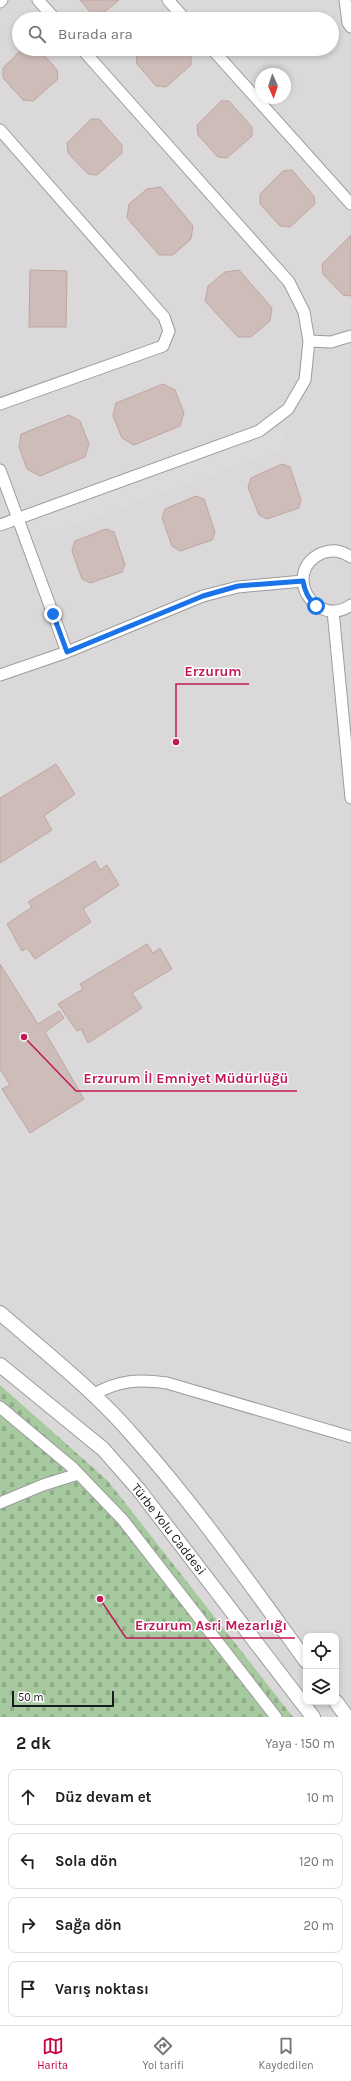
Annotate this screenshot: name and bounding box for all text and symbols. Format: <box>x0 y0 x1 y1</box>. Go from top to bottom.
search box <box>12 12 339 56</box>
icon: search <box>26 23 48 45</box>
text: Burada ara <box>58 25 133 43</box>
north arrow <box>255 68 291 104</box>
route start <box>307 597 325 615</box>
route end <box>44 605 62 623</box>
callout: Erzurum <box>176 658 249 684</box>
text: Erzurum <box>185 663 241 680</box>
callout: Erzurum İl Emniyet Müdürlüğü <box>76 1065 297 1091</box>
text: Erzurum İl Emniyet Müdürlüğü <box>84 1070 288 1087</box>
street label: Türbe Yolu Caddesi <box>129 1480 209 1578</box>
callout: Erzurum Asri Mezarlığı <box>126 1612 295 1638</box>
text: Erzurum Asri Mezarlığı <box>135 1617 287 1634</box>
map controls <box>303 1633 339 1705</box>
button: locate <box>303 1633 339 1669</box>
button: layers <box>303 1669 339 1705</box>
scale bar <box>12 1689 114 1708</box>
text: 50 m <box>18 1691 44 1704</box>
text: 2 dk <box>16 1733 51 1753</box>
text: Yaya · 150 m <box>265 1736 335 1751</box>
icon: ahead <box>17 1786 39 1808</box>
text: Düz devam et <box>55 1788 152 1806</box>
text: 10 m <box>307 1790 334 1805</box>
icon: left <box>17 1850 39 1872</box>
text: Sola dön <box>55 1852 117 1870</box>
text: 120 m <box>299 1854 334 1869</box>
icon: right <box>17 1914 39 1936</box>
text: Sağa dön <box>55 1916 122 1934</box>
text: 20 m <box>304 1918 334 1933</box>
icon: arrive <box>17 1978 39 2000</box>
text: Varış noktası <box>55 1980 149 1998</box>
tab: Harita <box>37 2035 68 2072</box>
tab: Yol tarifi <box>143 2035 184 2072</box>
tab: Kaydedilen <box>259 2035 314 2072</box>

